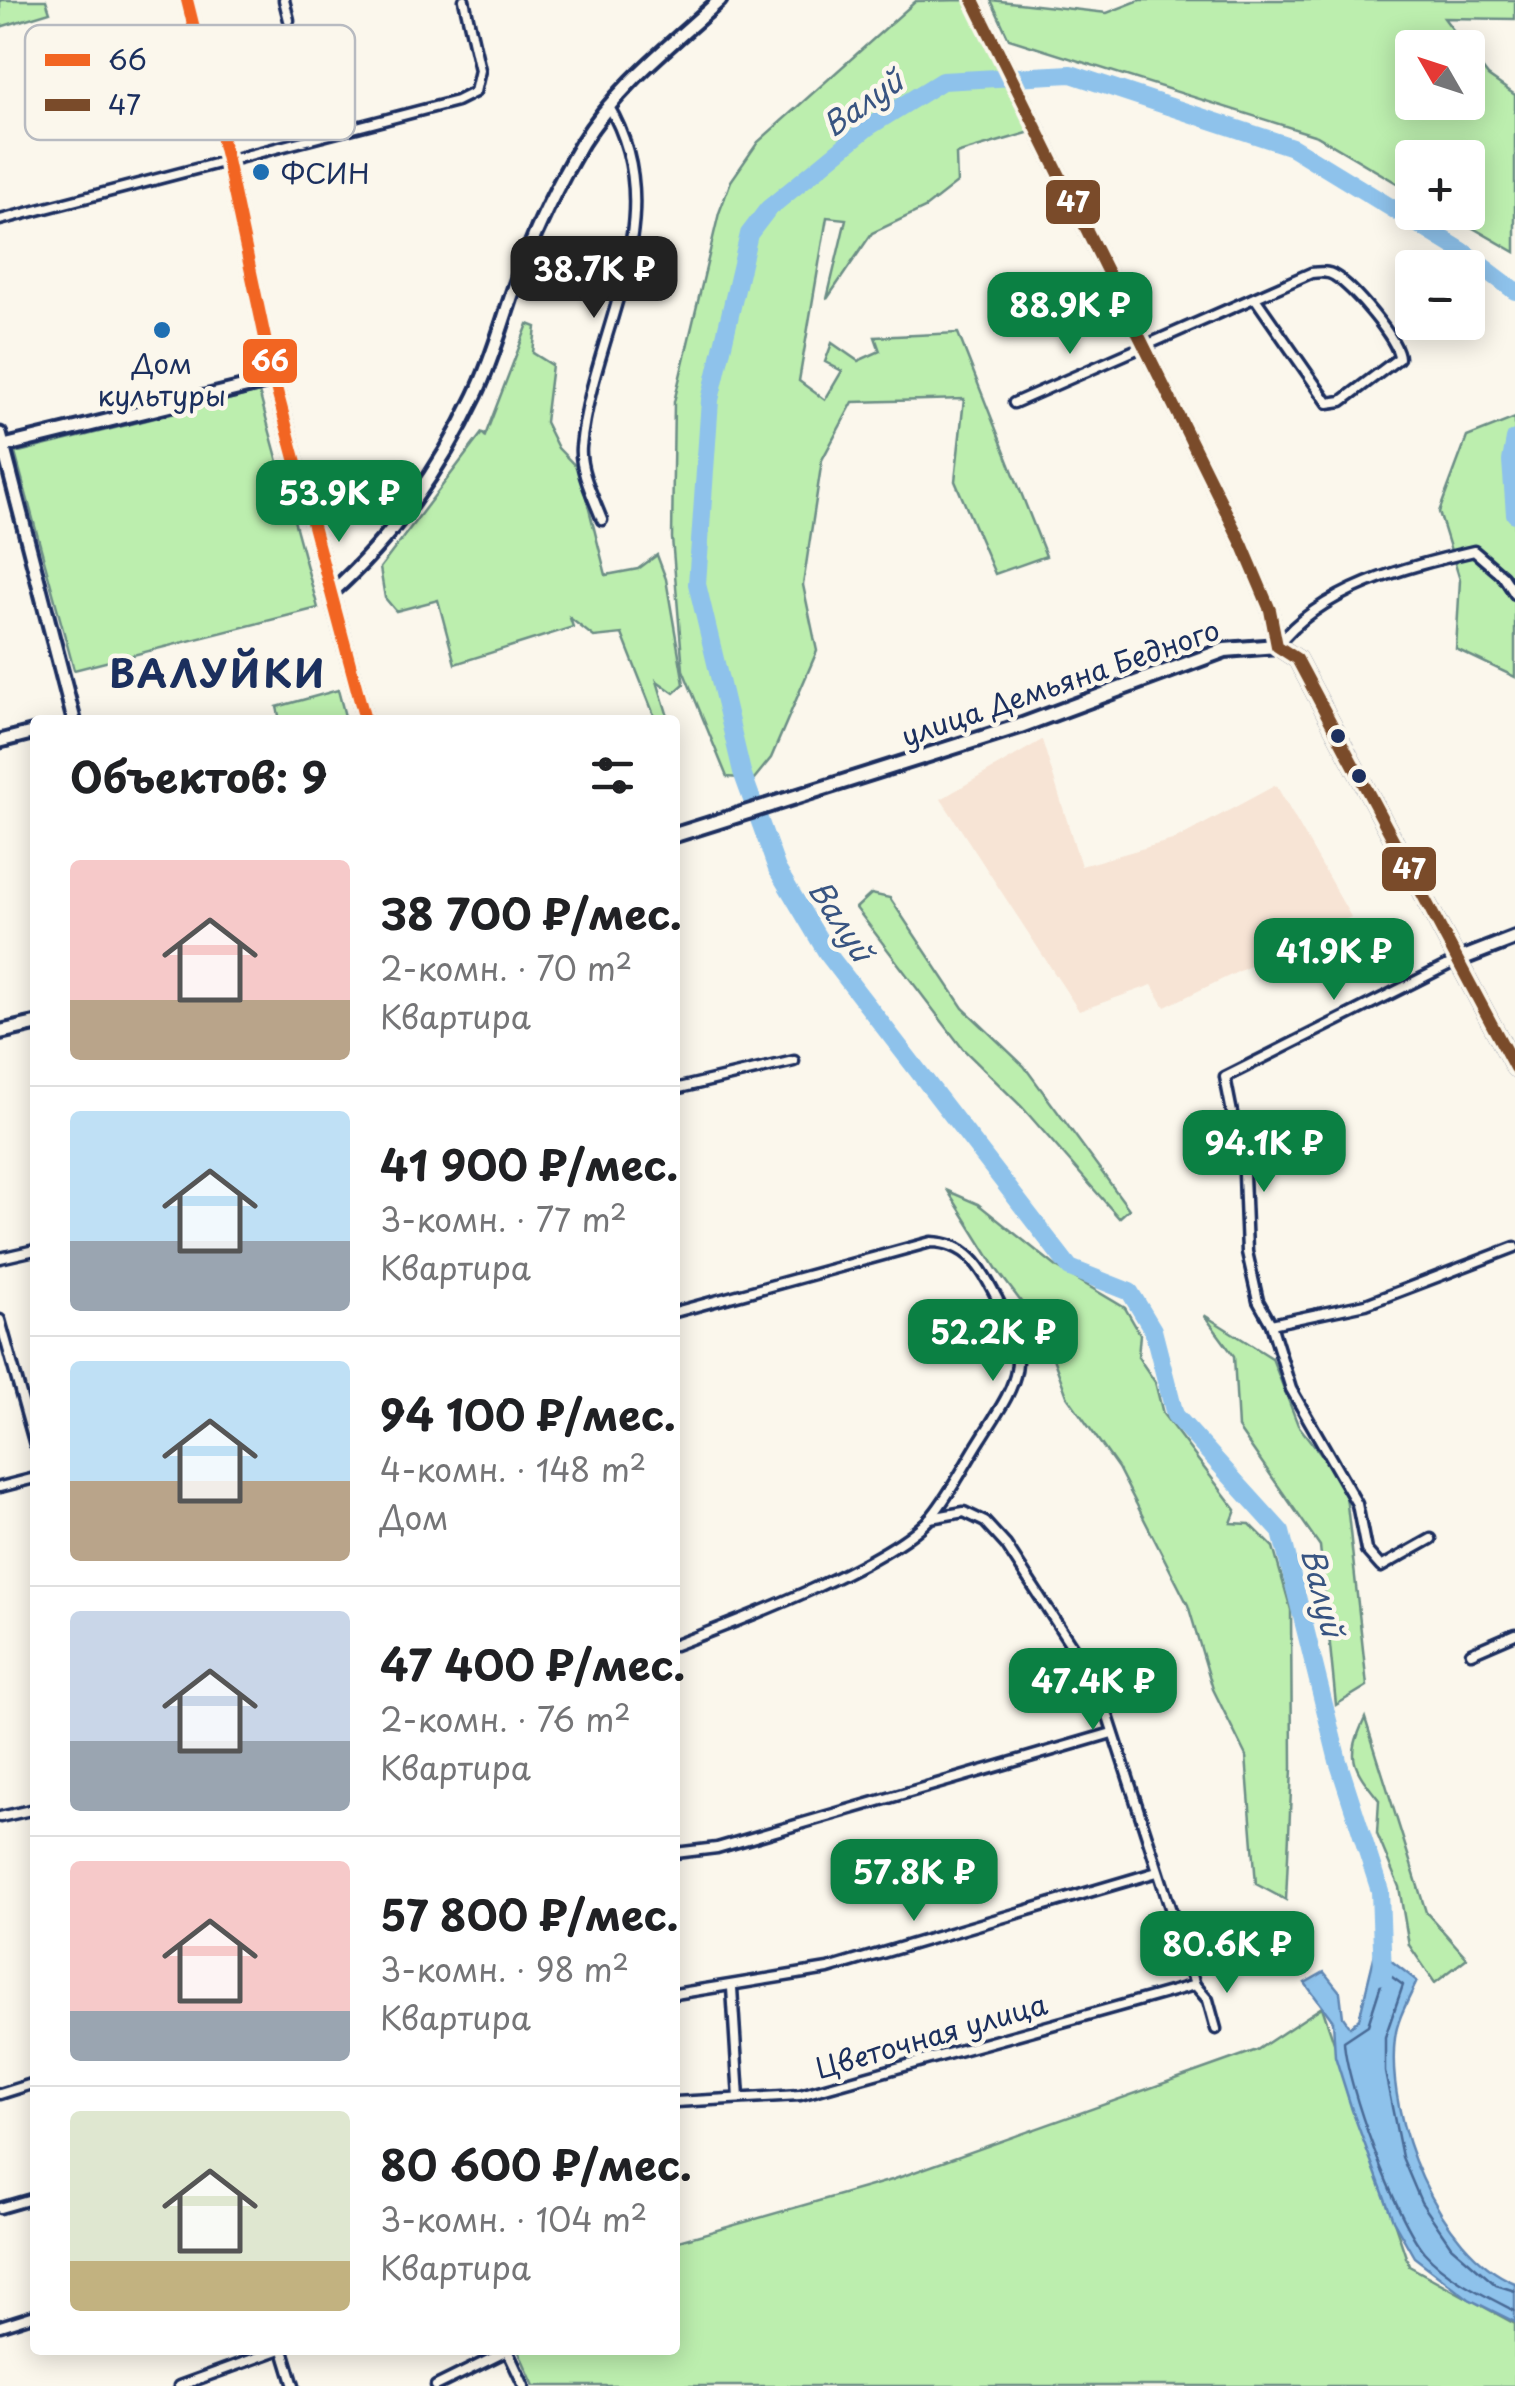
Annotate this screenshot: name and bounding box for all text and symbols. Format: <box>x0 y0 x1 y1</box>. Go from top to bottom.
legend <box>25 25 355 140</box>
north arrow <box>1395 30 1485 120</box>
map controls <box>1395 30 1485 340</box>
text: 66 <box>108 37 147 80</box>
water label: Валуй <box>812 56 914 146</box>
text: 47 <box>108 82 141 125</box>
button: + <box>1395 140 1485 230</box>
place label: ФСИН <box>281 151 370 194</box>
marker: ФСИН <box>250 161 272 183</box>
line badge: 47 <box>1044 178 1102 226</box>
text: 47 <box>1056 179 1090 222</box>
pin: 38.7K ₽ <box>502 236 686 321</box>
text: 38.7K ₽ <box>532 244 656 292</box>
button: − <box>1395 250 1485 340</box>
pin: 88.9K ₽ <box>978 272 1162 357</box>
text: 88.9K ₽ <box>1009 280 1131 328</box>
marker: Дом культуры <box>151 319 173 341</box>
line badge: 66 <box>241 337 299 385</box>
text: 66 <box>251 338 289 381</box>
place label: Дом культуры <box>98 341 226 416</box>
pin: 53.9K ₽ <box>247 460 431 545</box>
text: 53.9K ₽ <box>278 468 400 516</box>
street label: улица Демьяна Бедного <box>895 607 1225 757</box>
district label: ВАЛУЙКИ <box>109 644 327 701</box>
unlabelled marker <box>1328 726 1348 746</box>
text: Объектов: 9 <box>70 744 327 807</box>
icon: filters <box>585 748 640 803</box>
unlabelled marker <box>1349 766 1369 786</box>
line badge: 47 <box>1380 845 1438 893</box>
text: 47 <box>1392 846 1426 889</box>
water label: Валуй <box>799 870 887 973</box>
text: 38 700 ₽/мес. <box>380 881 682 944</box>
icon: home <box>150 900 270 1020</box>
pin: 41.9K ₽ <box>1242 918 1426 1003</box>
text: 41.9K ₽ <box>1276 926 1392 974</box>
text: 2-комн. · 70 m² <box>380 944 632 992</box>
text: Квартира <box>380 992 531 1040</box>
pin: 94.1K ₽ <box>1172 1110 1356 1195</box>
text: 94.1K ₽ <box>1205 1118 1323 1166</box>
text: 41 900 ₽/мес. <box>380 1132 678 1195</box>
icon: home <box>150 1151 270 1271</box>
text: 3-комн. · 77 m² <box>380 1195 627 1243</box>
text: Квартира <box>380 1243 531 1291</box>
pin: 52.2K ₽ <box>901 1299 1085 1384</box>
text: 52.2K ₽ <box>930 1307 1056 1355</box>
text: 94 100 ₽/мес. <box>380 1382 676 1445</box>
icon: home <box>150 1401 270 1521</box>
text: 4-комн. · 148 m² <box>380 1445 646 1493</box>
text: Дом <box>380 1493 449 1541</box>
water label: Валуй <box>1291 1543 1357 1644</box>
text: 47 400 ₽/мес. <box>380 1632 685 1695</box>
pin: 47.4K ₽ <box>1001 1648 1185 1733</box>
icon: home <box>150 1651 270 1771</box>
text: 47.4K ₽ <box>1031 1656 1155 1704</box>
text: 2-комн. · 76 m² <box>380 1695 631 1743</box>
text: Квартира <box>380 1743 531 1791</box>
pin: 57.8K ₽ <box>822 1839 1006 1924</box>
text: 57.8K ₽ <box>853 1847 975 1895</box>
text: 57 800 ₽/мес. <box>380 1882 679 1945</box>
icon: home <box>150 1901 270 2021</box>
pin: 80.6K ₽ <box>1135 1911 1319 1996</box>
text: 80.6K ₽ <box>1162 1919 1292 1967</box>
text: 3-комн. · 98 m² <box>380 1945 629 1993</box>
street label: Цветочная улица <box>810 1981 1052 2089</box>
text: Квартира <box>380 1993 531 2041</box>
text: 80 600 ₽/мес. <box>380 2132 692 2195</box>
icon: home <box>150 2151 270 2271</box>
text: 3-комн. · 104 m² <box>380 2195 647 2243</box>
text: Квартира <box>380 2243 531 2291</box>

